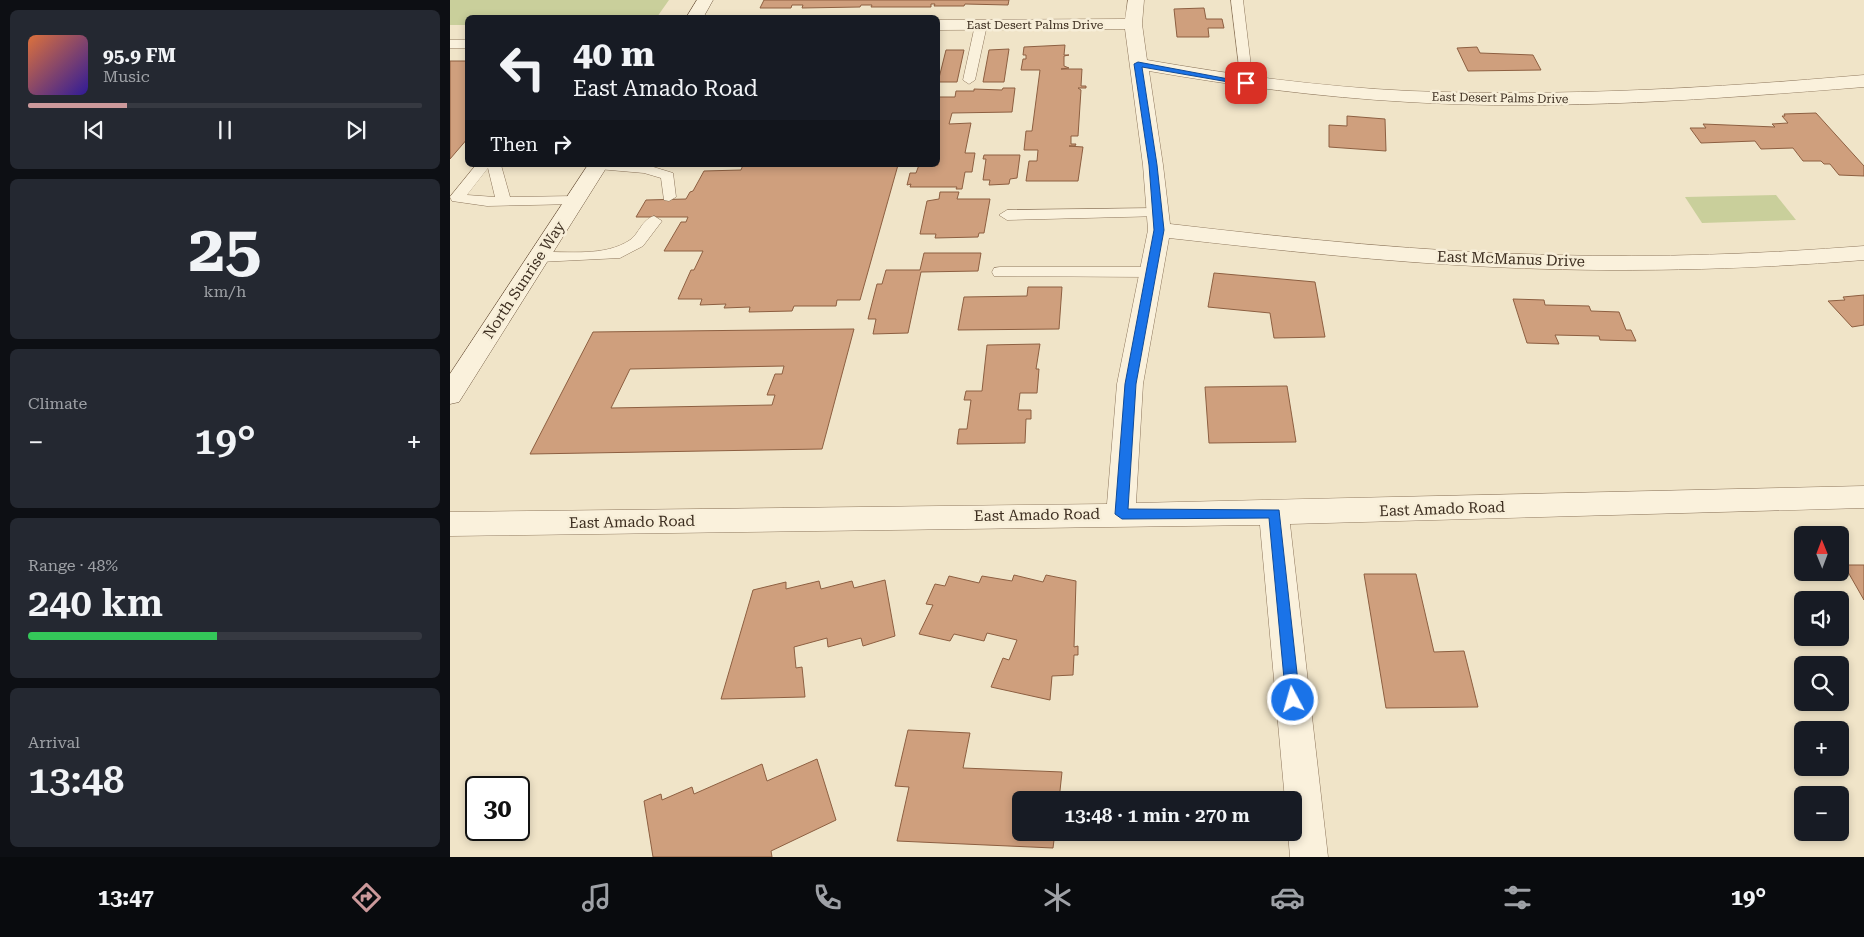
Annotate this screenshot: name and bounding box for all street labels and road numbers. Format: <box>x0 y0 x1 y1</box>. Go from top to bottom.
street label: East Desert Palms Drive <box>967 18 1104 32</box>
street label: East Desert Palms Drive <box>1431 90 1569 106</box>
street label: North Sunrise Way <box>479 218 569 342</box>
street label: East McManus Drive <box>1437 247 1585 271</box>
street label: East Amado Road <box>1379 498 1506 520</box>
street label: East Amado Road <box>974 505 1101 525</box>
street label: East Amado Road <box>569 512 696 532</box>

